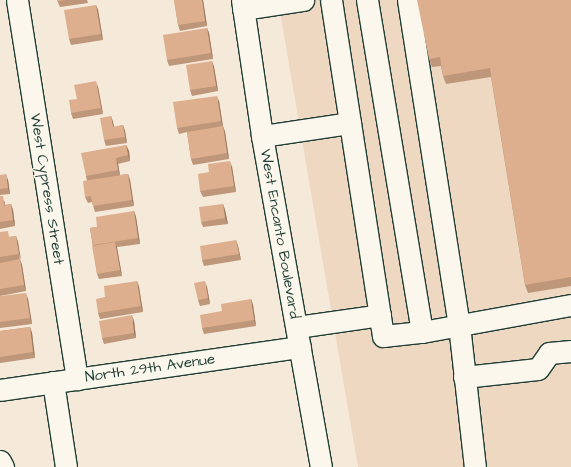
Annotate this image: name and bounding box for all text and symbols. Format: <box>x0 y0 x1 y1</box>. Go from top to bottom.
street label: West Cypress Street <box>26 112 68 266</box>
street label: West Encanto Boulevard <box>256 148 304 320</box>
street label: North 29th Avenue <box>84 350 216 386</box>

